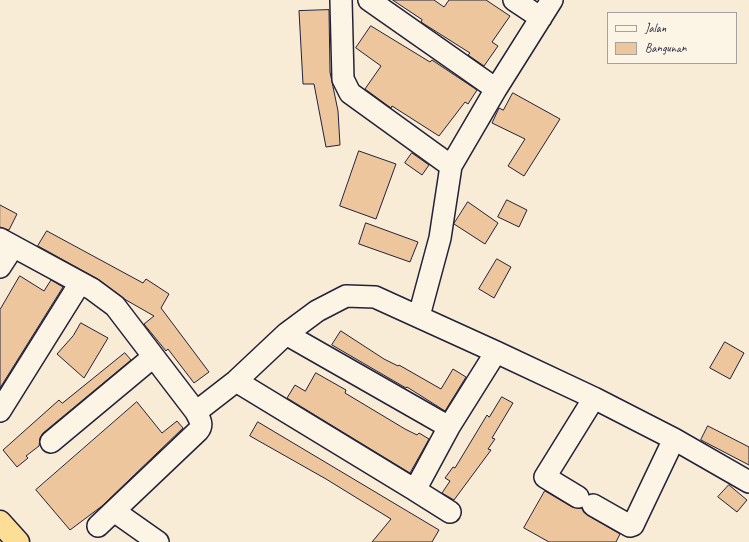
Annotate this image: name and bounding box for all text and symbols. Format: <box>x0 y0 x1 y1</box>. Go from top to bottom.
legend <box>607 12 737 64</box>
text: Jalan <box>645 20 666 36</box>
text: Bangunan <box>645 40 686 56</box>

